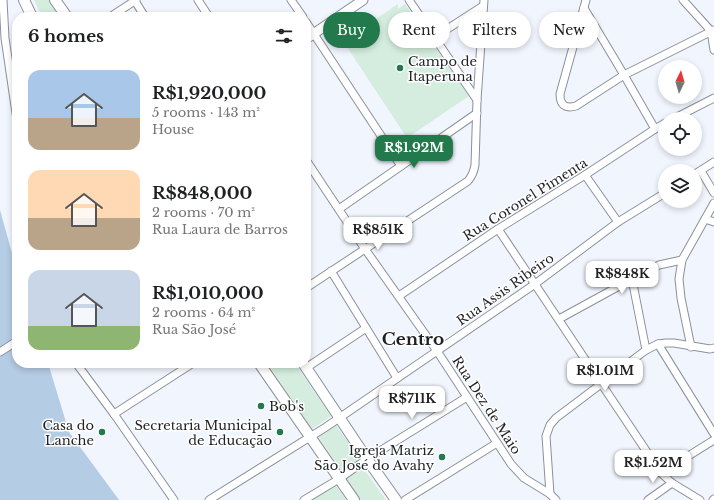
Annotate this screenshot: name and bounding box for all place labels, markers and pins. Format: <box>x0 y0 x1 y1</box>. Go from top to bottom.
place label: Campo de Itaperuna <box>408 53 477 85</box>
marker: Campo de Itaperuna <box>395 63 405 73</box>
pin: R$1.92M <box>377 135 451 169</box>
pin: R$851K <box>345 217 411 251</box>
pin: R$848K <box>589 261 655 295</box>
pin: R$1.01M <box>568 358 642 392</box>
pin: R$711K <box>379 386 445 420</box>
place label: Bob's <box>269 398 304 415</box>
marker: Bob's <box>256 401 266 411</box>
place label: Casa do Lanche <box>42 417 94 449</box>
place label: Secretaria Municipal de Educação <box>134 417 272 449</box>
marker: Casa do Lanche <box>97 427 107 437</box>
marker: Secretaria Municipal de Educação <box>275 427 285 437</box>
place label: Igreja Matriz São José do Avahy <box>314 442 435 474</box>
pin: R$1.52M <box>616 450 690 484</box>
marker: Igreja Matriz São José do Avahy <box>437 452 447 462</box>

